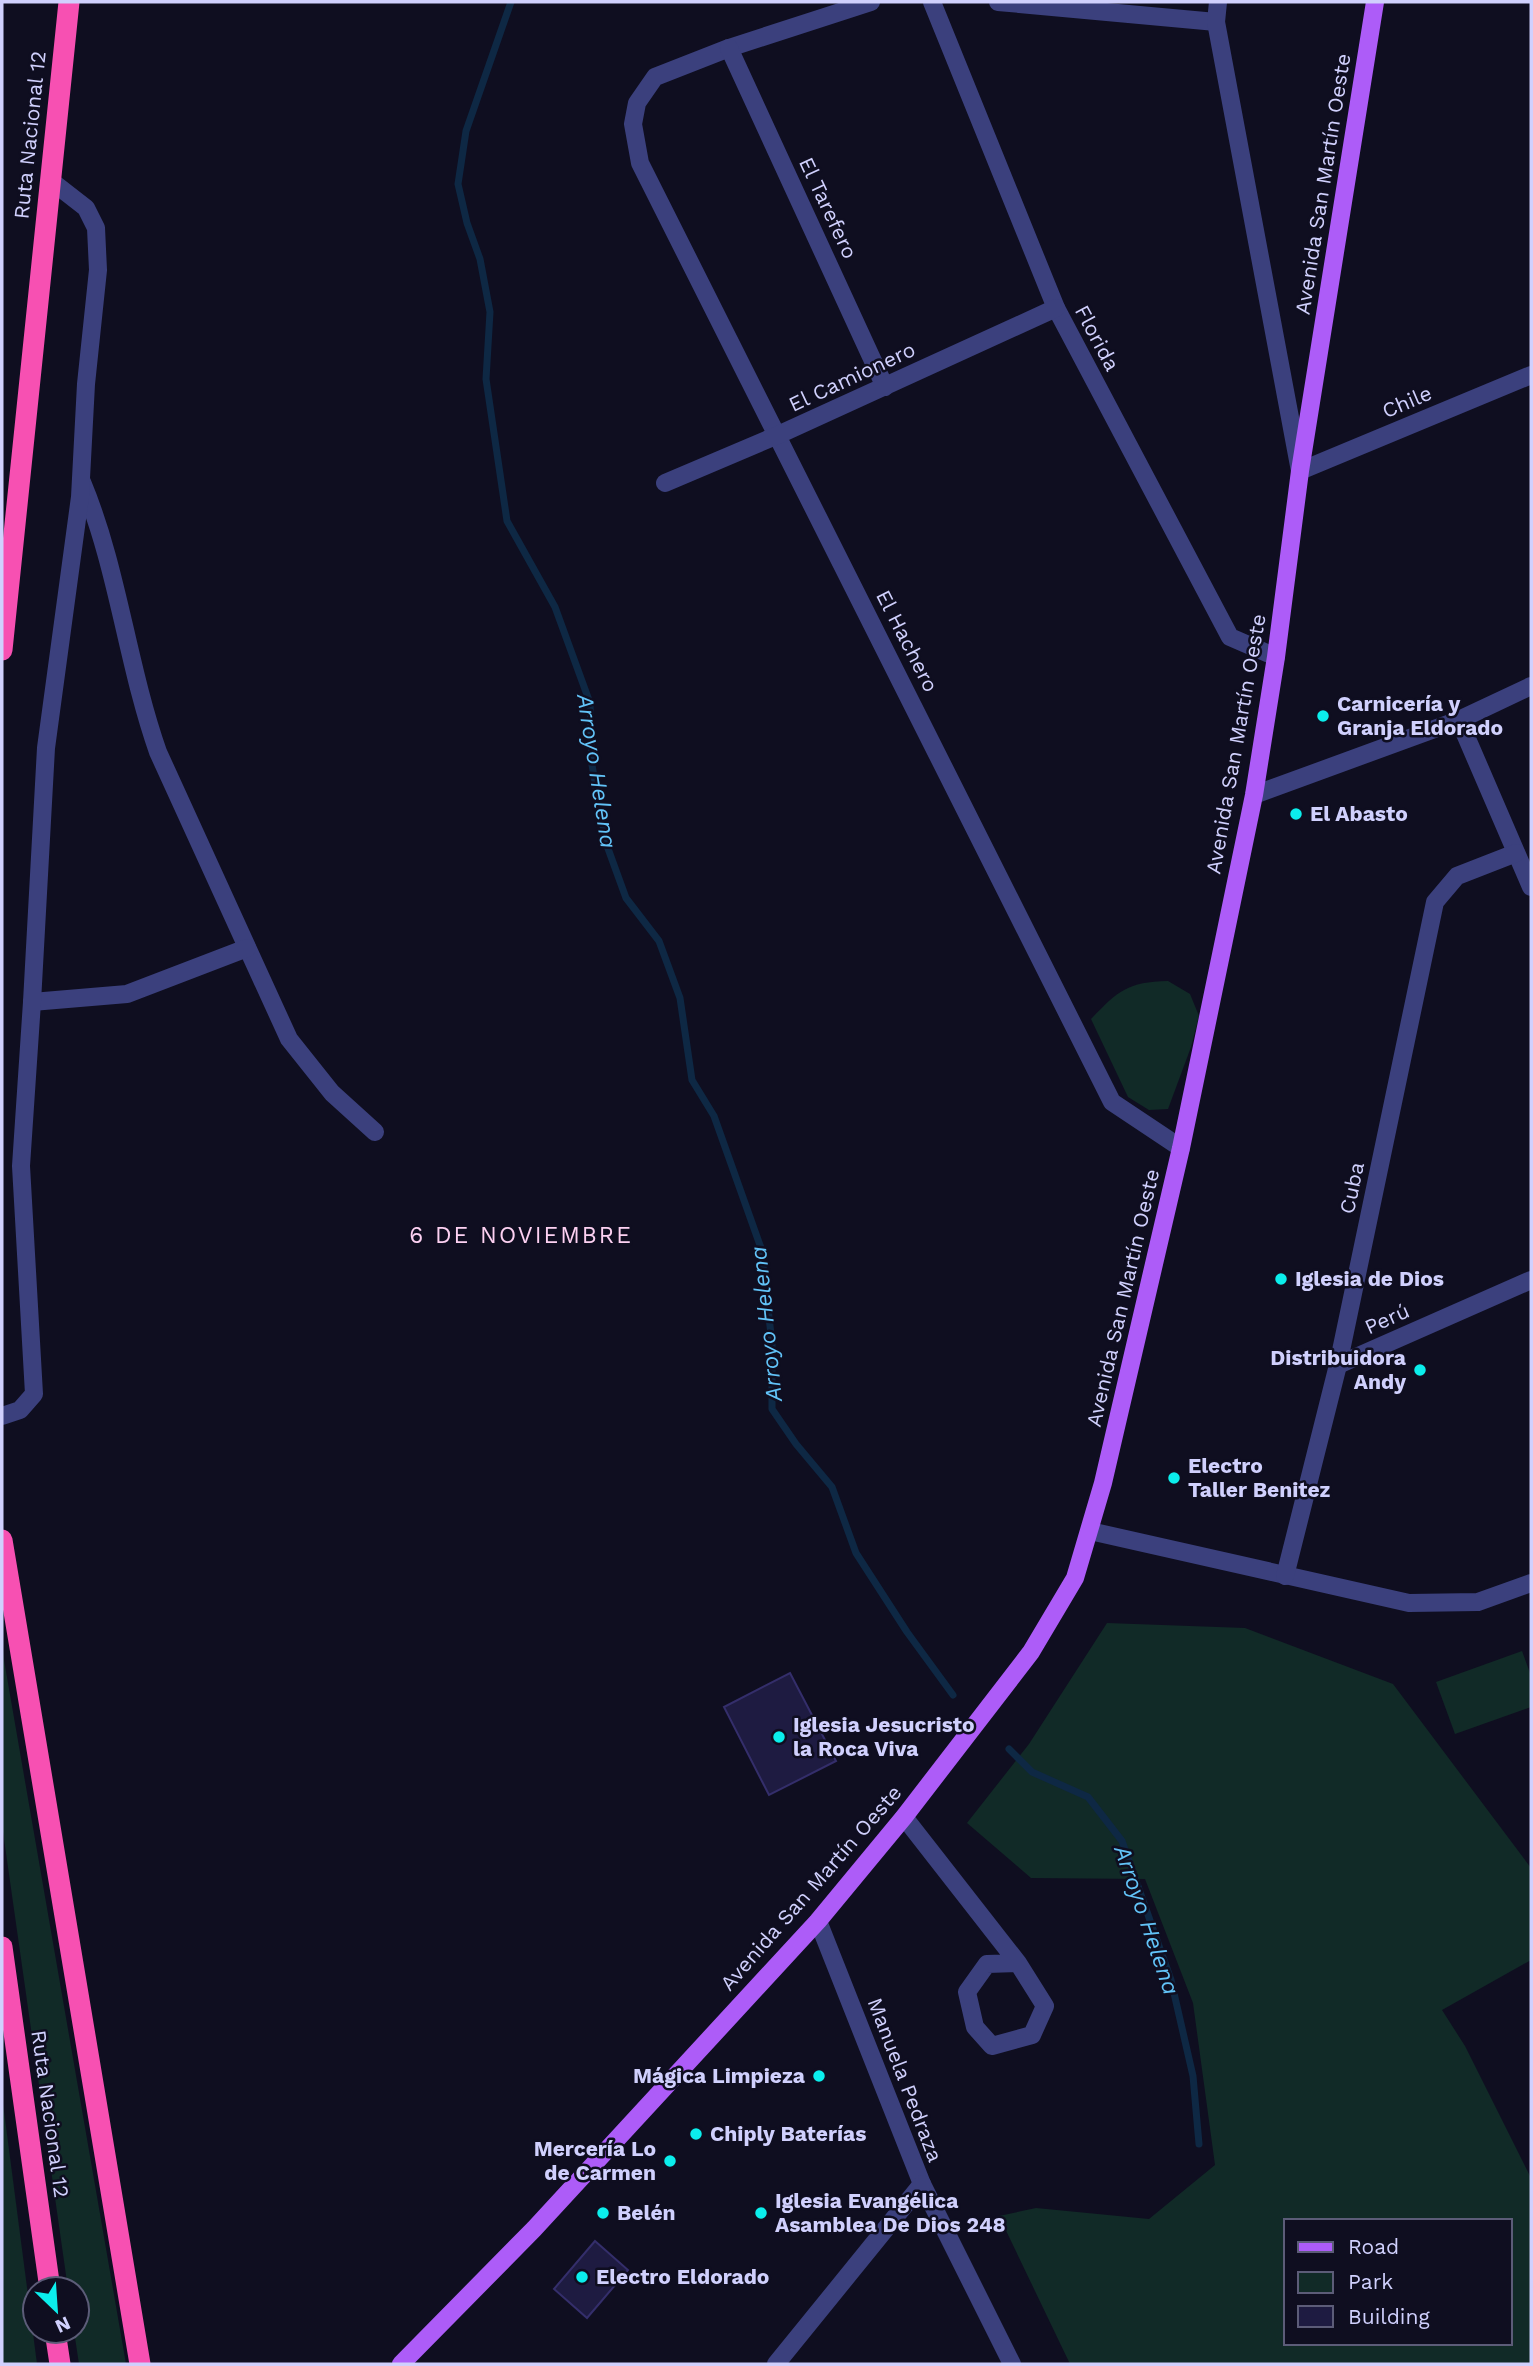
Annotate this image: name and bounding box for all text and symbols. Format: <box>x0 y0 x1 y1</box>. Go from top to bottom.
street label: Ruta Nacional 12 <box>8 50 51 220</box>
street label: Avenida San Martín Oeste <box>1290 52 1355 316</box>
street label: El Tarefero <box>794 153 863 263</box>
street label: Florida <box>1070 301 1125 375</box>
street label: El Camionero <box>785 336 919 417</box>
street label: Chile <box>1378 380 1435 423</box>
street label: El Hachero <box>871 586 944 696</box>
street label: Avenida San Martín Oeste <box>1200 612 1271 876</box>
water label: Arroyo Helena <box>571 691 622 850</box>
place label: Carnicería y Granja Eldorado <box>1337 691 1503 740</box>
marker: Carnicería y Granja Eldorado <box>1315 708 1331 724</box>
place label: El Abasto <box>1310 801 1408 826</box>
marker: El Abasto <box>1288 806 1304 822</box>
street label: Cuba <box>1334 1160 1369 1216</box>
street label: Avenida San Martín Oeste <box>1081 1167 1164 1429</box>
district label: 6 DE NOVIEMBRE <box>409 1222 633 1249</box>
water label: Arroyo Helena <box>745 1245 788 1404</box>
place label: Iglesia de Dios <box>1295 1266 1444 1291</box>
marker: Iglesia de Dios <box>1273 1271 1289 1287</box>
street label: Perú <box>1361 1298 1413 1339</box>
place label: Distribuidora Andy <box>1270 1345 1407 1394</box>
marker: Distribuidora Andy <box>1412 1362 1428 1378</box>
place label: Electro Taller Benitez <box>1188 1453 1331 1502</box>
marker: Electro Taller Benitez <box>1166 1470 1182 1486</box>
place label: Iglesia Jesucristo la Roca Viva <box>793 1712 975 1761</box>
marker: Iglesia Jesucristo la Roca Viva <box>771 1729 787 1745</box>
street label: Avenida San Martín Oeste <box>715 1780 907 1995</box>
water label: Arroyo Helena <box>1108 1841 1185 1998</box>
street label: Manuela Pedraza <box>863 1994 948 2166</box>
street label: Ruta Nacional 12 <box>26 2029 75 2199</box>
place label: Mágica Limpieza <box>633 2063 806 2088</box>
marker: Mágica Limpieza <box>811 2068 827 2084</box>
place label: Chiply Baterías <box>710 2121 866 2146</box>
marker: Chiply Baterías <box>688 2126 704 2142</box>
place label: Mercería Lo de Carmen <box>534 2136 656 2185</box>
marker: Mercería Lo de Carmen <box>662 2153 678 2169</box>
place label: Iglesia Evangélica Asamblea De Dios 248 <box>775 2188 1006 2237</box>
place label: Belén <box>617 2200 676 2225</box>
marker: Belén <box>595 2205 611 2221</box>
marker: Iglesia Evangélica Asamblea De Dios 248 <box>753 2205 769 2221</box>
legend <box>1284 2219 1512 2345</box>
text: Road <box>1348 2234 1399 2259</box>
place label: Electro Eldorado <box>596 2264 769 2289</box>
marker: Electro Eldorado <box>574 2269 590 2285</box>
text: Park <box>1348 2269 1393 2294</box>
north arrow <box>21 2275 91 2345</box>
text: Building <box>1348 2304 1430 2329</box>
text: N <box>52 2312 74 2338</box>

